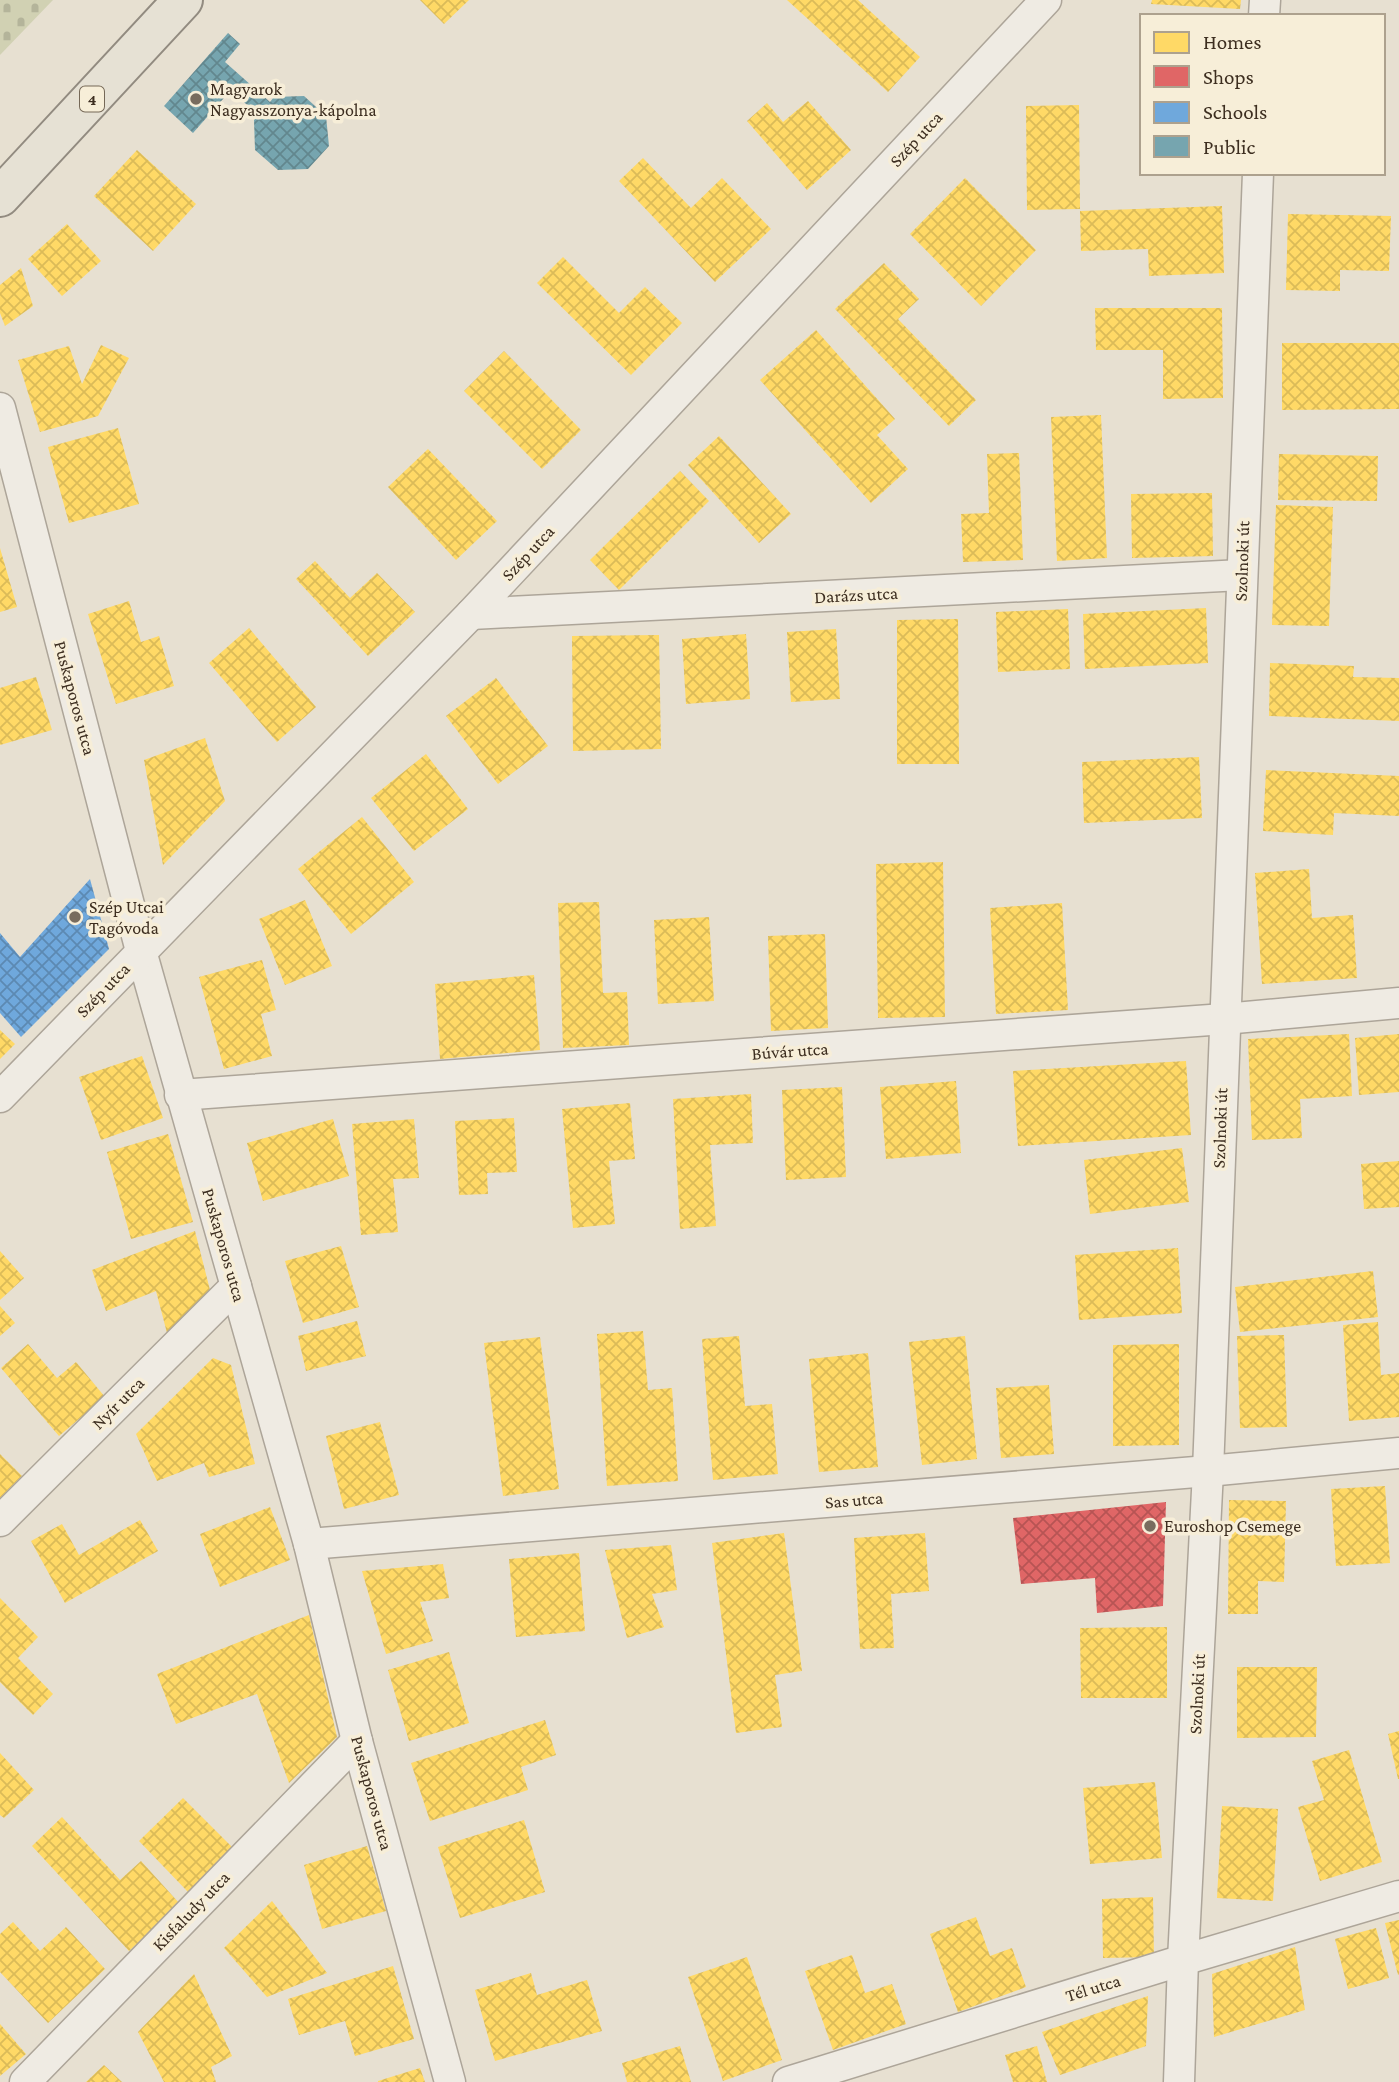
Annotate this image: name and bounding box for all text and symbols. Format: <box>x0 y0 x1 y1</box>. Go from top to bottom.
legend <box>1140 14 1385 175</box>
text: Homes <box>1203 30 1262 54</box>
text: Shops <box>1203 65 1254 89</box>
place label: Magyarok Nagyasszonya-kápolna <box>210 79 377 120</box>
road number: 4 <box>80 86 104 111</box>
marker: Magyarok Nagyasszonya-kápolna <box>188 91 204 107</box>
text: Schools <box>1203 100 1267 124</box>
street label: Szép utca <box>886 107 946 171</box>
text: Public <box>1203 135 1255 159</box>
street label: Szolnoki út <box>1231 519 1253 602</box>
street label: Szép utca <box>498 521 558 585</box>
street label: Darázs utca <box>814 583 898 607</box>
street label: Puskaporos utca <box>50 639 100 757</box>
place label: Szép Utcai Tagóvoda <box>89 897 164 938</box>
marker: Szép Utcai Tagóvoda <box>67 909 83 925</box>
street label: Szép utca <box>72 959 134 1021</box>
street label: Búvár utca <box>751 1038 829 1064</box>
street label: Szolnoki út <box>1209 1086 1231 1169</box>
street label: Puskaporos utca <box>198 1186 250 1304</box>
street label: Nyír utca <box>88 1373 148 1433</box>
street label: Sas utca <box>824 1487 884 1513</box>
place label: Euroshop Csemege <box>1164 1516 1301 1536</box>
marker: Euroshop Csemege <box>1142 1518 1158 1534</box>
street label: Szolnoki út <box>1185 1652 1209 1735</box>
street label: Puskaporos utca <box>347 1734 397 1852</box>
street label: Kisfaludy utca <box>148 1867 234 1955</box>
street label: Tél utca <box>1063 1970 1123 2006</box>

